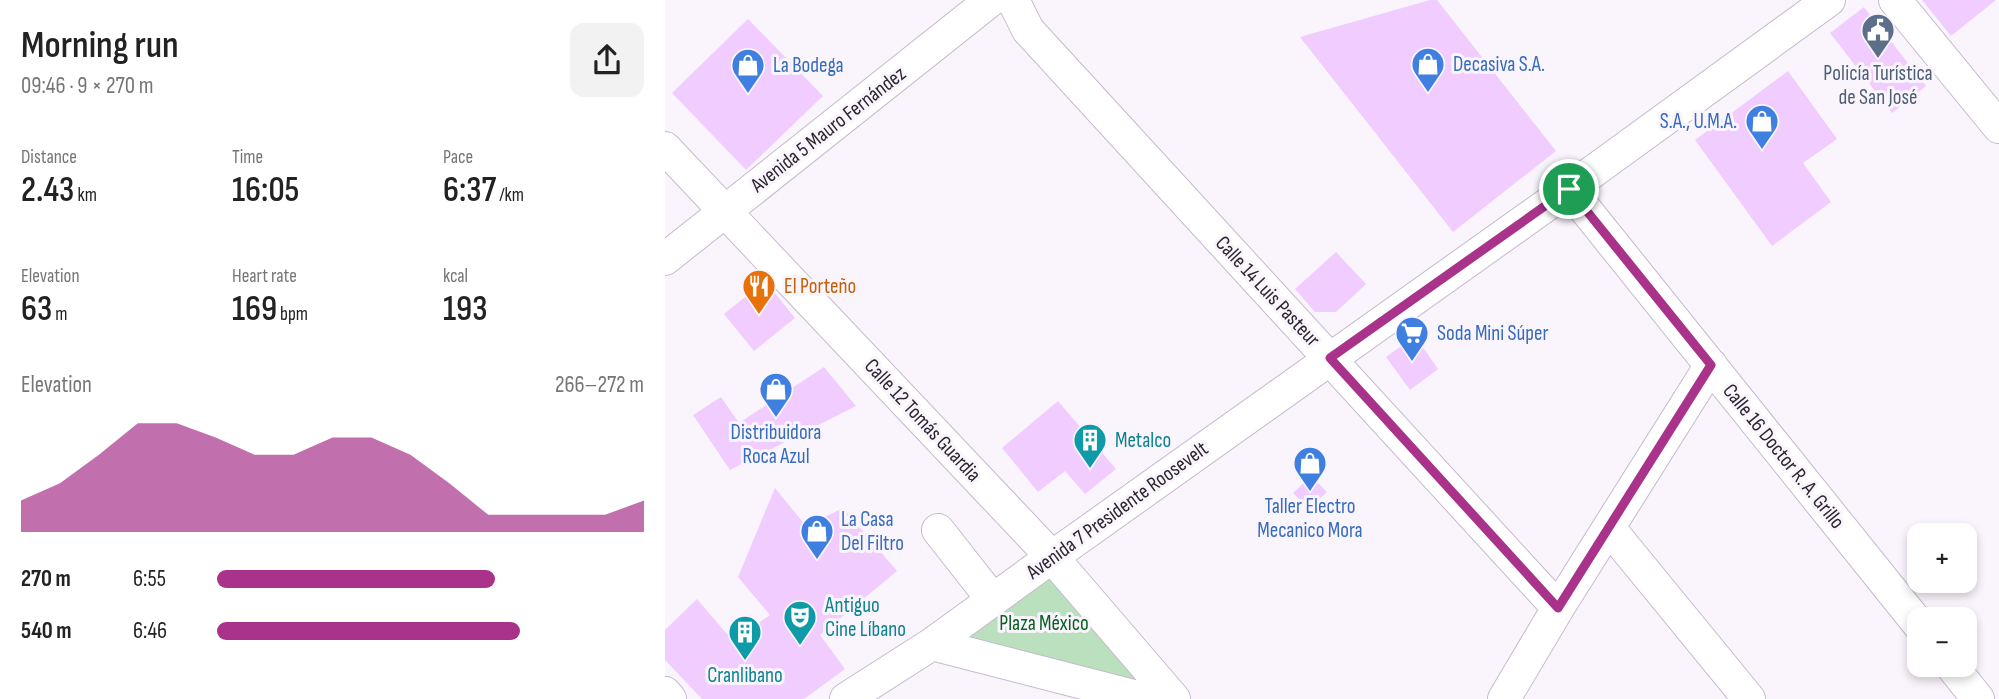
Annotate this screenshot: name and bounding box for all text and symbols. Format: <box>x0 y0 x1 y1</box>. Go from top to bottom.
public building icon: Policía Turística de San José <box>1859 11 1897 60</box>
text: Morning run <box>21 23 179 68</box>
button: share <box>570 23 644 97</box>
shop icon: Decasiva S.A. <box>1409 45 1447 94</box>
shop icon: La Bodega <box>729 46 767 95</box>
place label: Decasiva S.A. <box>1453 52 1545 77</box>
place label: La Bodega <box>773 53 844 78</box>
street label: Avenida 5 Mauro Fernández <box>745 61 911 198</box>
place label: Policía Turística de San José <box>1823 61 1933 110</box>
text: 09:46 · 9 × 270 m <box>21 72 153 100</box>
shop icon: S.A., U.M.A. <box>1743 102 1781 151</box>
place label: S.A., U.M.A. <box>1660 109 1737 134</box>
text: Distance <box>21 146 77 169</box>
text: Time <box>232 146 263 169</box>
text: Pace <box>443 146 473 169</box>
pin <box>1539 159 1599 219</box>
text: 2.43 <box>21 169 74 212</box>
text: 16:05 <box>232 169 299 212</box>
text: 6:37 <box>443 169 496 212</box>
icon: arrive <box>1550 170 1588 208</box>
text: km <box>74 184 97 207</box>
text: /km <box>496 184 524 207</box>
street label: Calle 14 Luis Pasteur <box>1210 231 1325 352</box>
text: Elevation <box>21 265 80 288</box>
text: Heart rate <box>232 265 297 288</box>
text: kcal <box>443 265 468 288</box>
restaurant icon: El Porteño <box>740 267 778 316</box>
place label: El Porteño <box>784 274 856 299</box>
text: 63 <box>21 288 52 331</box>
text: 169 <box>232 288 277 331</box>
text: 193 <box>443 288 488 331</box>
text: m <box>52 303 68 326</box>
text: bpm <box>277 303 308 326</box>
supermarket icon: Soda Mini Súper <box>1393 314 1431 363</box>
place label: Soda Mini Súper <box>1437 321 1548 346</box>
street label: Calle 12 Tomás Guardia <box>859 354 986 487</box>
shop icon: Distribuidora Roca Azul <box>757 370 795 419</box>
text: Elevation <box>21 371 92 399</box>
text: 266–272 m <box>555 371 644 399</box>
street label: Calle 16 Doctor R. A. Grillo <box>1717 379 1850 534</box>
place label: Distribuidora Roca Azul <box>731 420 821 469</box>
building icon: Metalco <box>1071 421 1109 470</box>
place label: Metalco <box>1115 428 1171 453</box>
street label: Avenida 7 Presidente Roosevelt <box>1021 436 1213 585</box>
shop icon: Taller Electro Mecanico Mora <box>1291 444 1329 493</box>
place label: Taller Electro Mecanico Mora <box>1257 494 1363 543</box>
place label: La Casa Del Filtro <box>841 507 904 556</box>
shop icon: La Casa Del Filtro <box>798 512 836 561</box>
map controls <box>1907 523 1977 677</box>
button: + <box>1907 523 1977 593</box>
text: 270 m <box>21 565 71 593</box>
text: 6:55 <box>133 565 166 593</box>
place label: Antiguo Cine Líbano <box>824 593 906 642</box>
theatre icon: Antiguo Cine Líbano <box>781 598 819 647</box>
button: − <box>1907 607 1977 677</box>
park label: Plaza México <box>999 611 1089 636</box>
building icon: Cranlibano <box>726 613 764 662</box>
text: 540 m <box>21 617 72 645</box>
text: 6:46 <box>133 617 167 645</box>
place label: Cranlibano <box>707 663 783 688</box>

